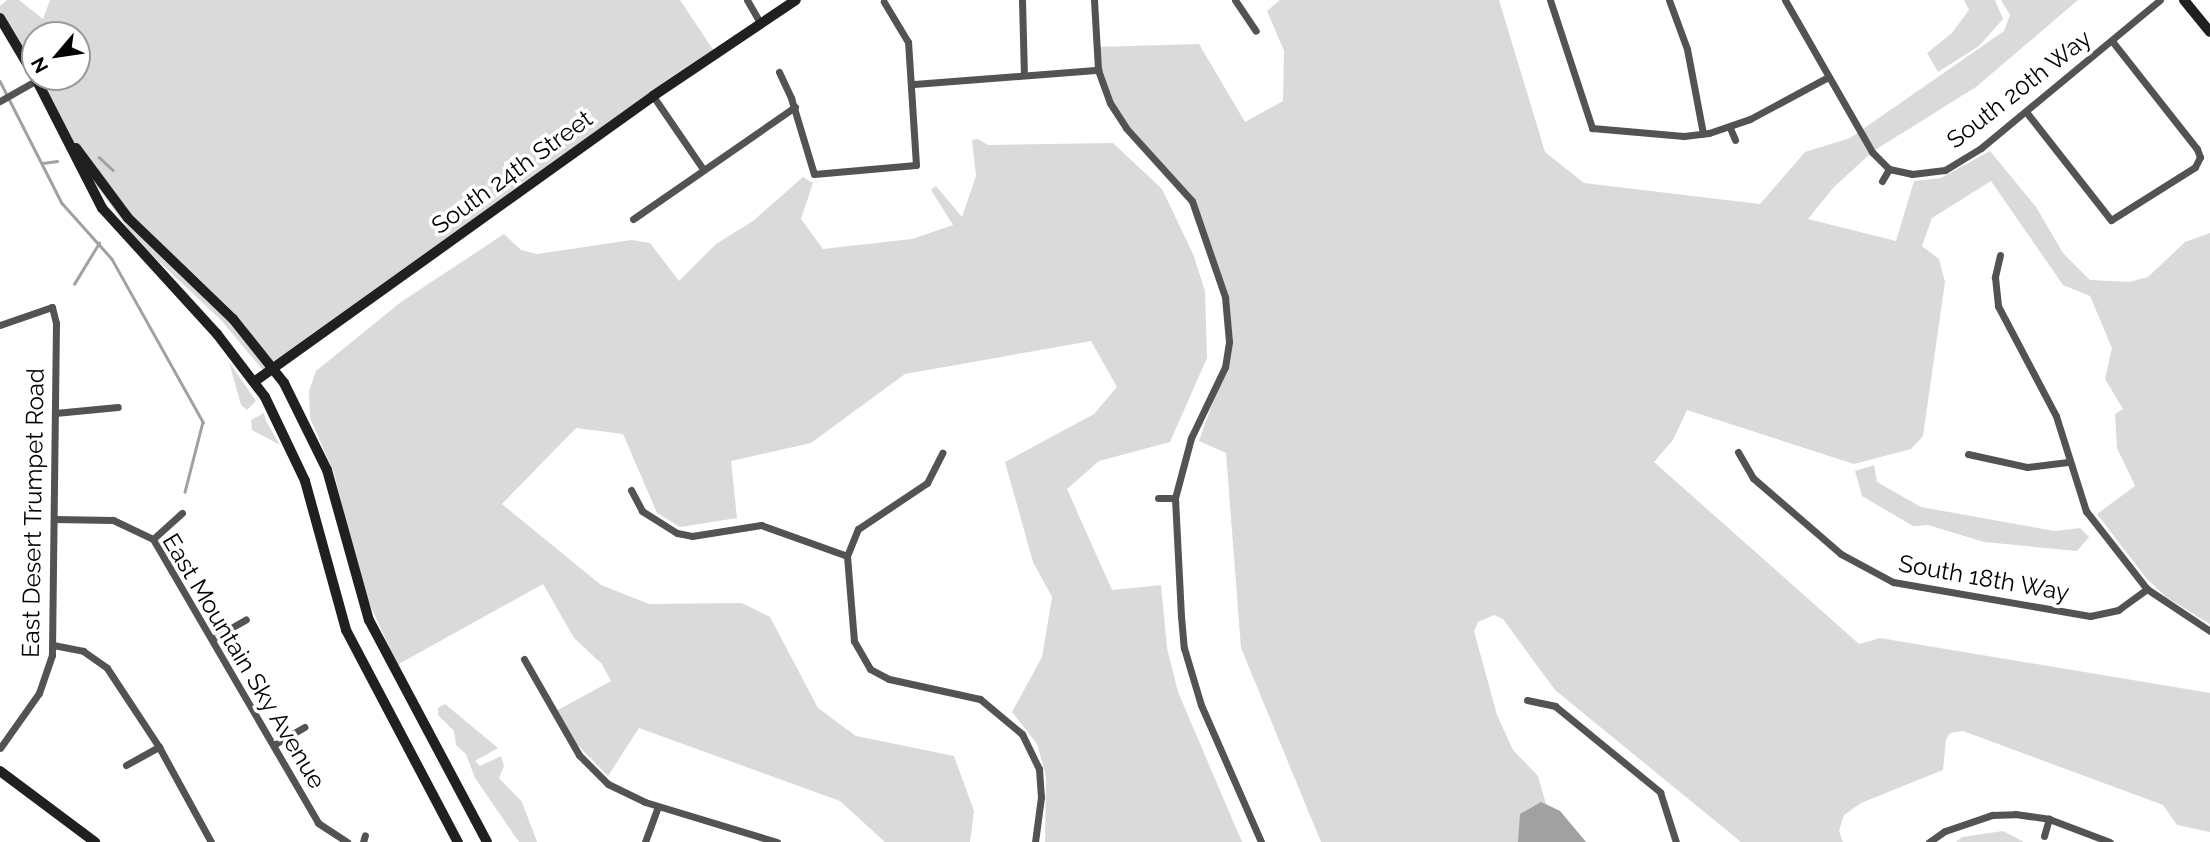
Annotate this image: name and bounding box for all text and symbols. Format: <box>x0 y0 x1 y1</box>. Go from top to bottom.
north arrow <box>21 21 91 91</box>
street label: South 20th Way <box>1941 23 2097 155</box>
text: N <box>26 54 53 77</box>
street label: South 24th Street <box>426 104 598 240</box>
street label: East Desert Trumpet Road <box>16 367 50 659</box>
street label: East Mountain Sky Avenue <box>156 528 332 794</box>
street label: South 18th Way <box>1896 549 2072 607</box>

